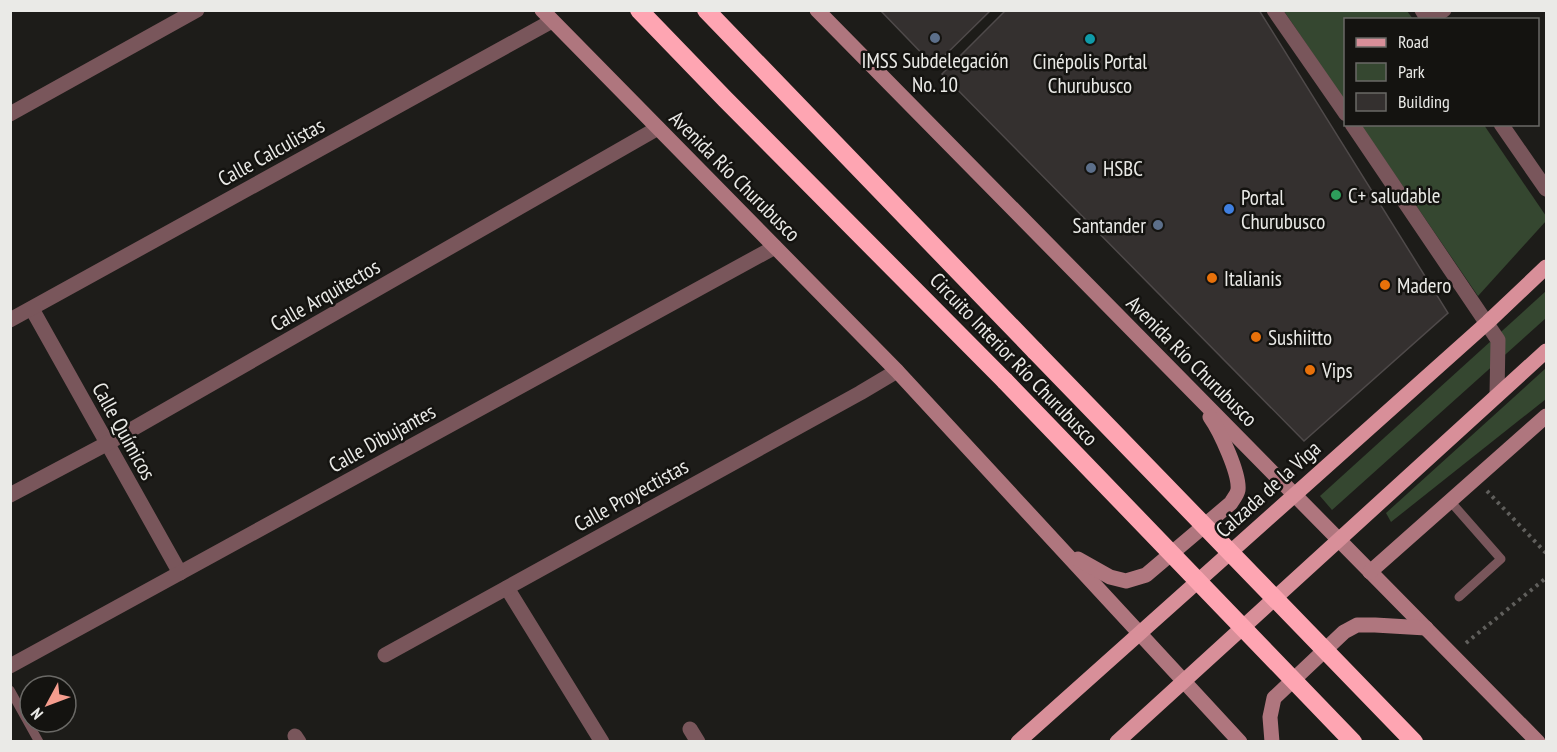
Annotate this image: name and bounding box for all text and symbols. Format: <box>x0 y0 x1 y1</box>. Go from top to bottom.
legend <box>1344 18 1539 126</box>
text: Road <box>1398 30 1429 53</box>
marker: IMSS Subdelegación No. 10 <box>928 31 942 45</box>
marker: Cinépolis Portal Churubusco <box>1083 32 1097 46</box>
place label: IMSS Subdelegación No. 10 <box>862 47 1008 98</box>
place label: Cinépolis Portal Churubusco <box>1033 48 1147 99</box>
text: Park <box>1398 60 1425 83</box>
text: Building <box>1398 90 1450 113</box>
street label: Avenida Río Churubusco <box>664 105 806 247</box>
street label: Calle Calculistas <box>213 112 329 192</box>
place label: HSBC <box>1103 155 1143 182</box>
marker: HSBC <box>1084 161 1098 175</box>
place label: C+ saludable <box>1348 182 1440 209</box>
place label: Portal Churubusco <box>1241 184 1325 235</box>
marker: C+ saludable <box>1329 188 1343 202</box>
marker: Portal Churubusco <box>1222 202 1236 216</box>
place label: Santander <box>1072 212 1146 239</box>
marker: Santander <box>1151 218 1165 232</box>
street label: Calle Arquitectos <box>265 253 385 337</box>
place label: Italianis <box>1224 265 1282 292</box>
street label: Circuito Interior Río Churubusco <box>924 267 1104 451</box>
marker: Italianis <box>1205 271 1219 285</box>
place label: Madero <box>1397 272 1451 299</box>
marker: Madero <box>1378 278 1392 292</box>
street label: Avenida Río Churubusco <box>1121 290 1263 432</box>
place label: Sushiitto <box>1268 324 1332 351</box>
marker: Sushiitto <box>1249 330 1263 344</box>
place label: Vips <box>1321 357 1353 384</box>
marker: Vips <box>1303 363 1317 377</box>
street label: Calle Químicos <box>86 377 162 485</box>
street label: Calle Dibujantes <box>324 398 440 478</box>
street label: Calzada de la Viga <box>1210 435 1326 543</box>
street label: Calle Proyectistas <box>569 452 693 538</box>
north arrow <box>18 674 78 734</box>
text: N <box>26 704 47 724</box>

